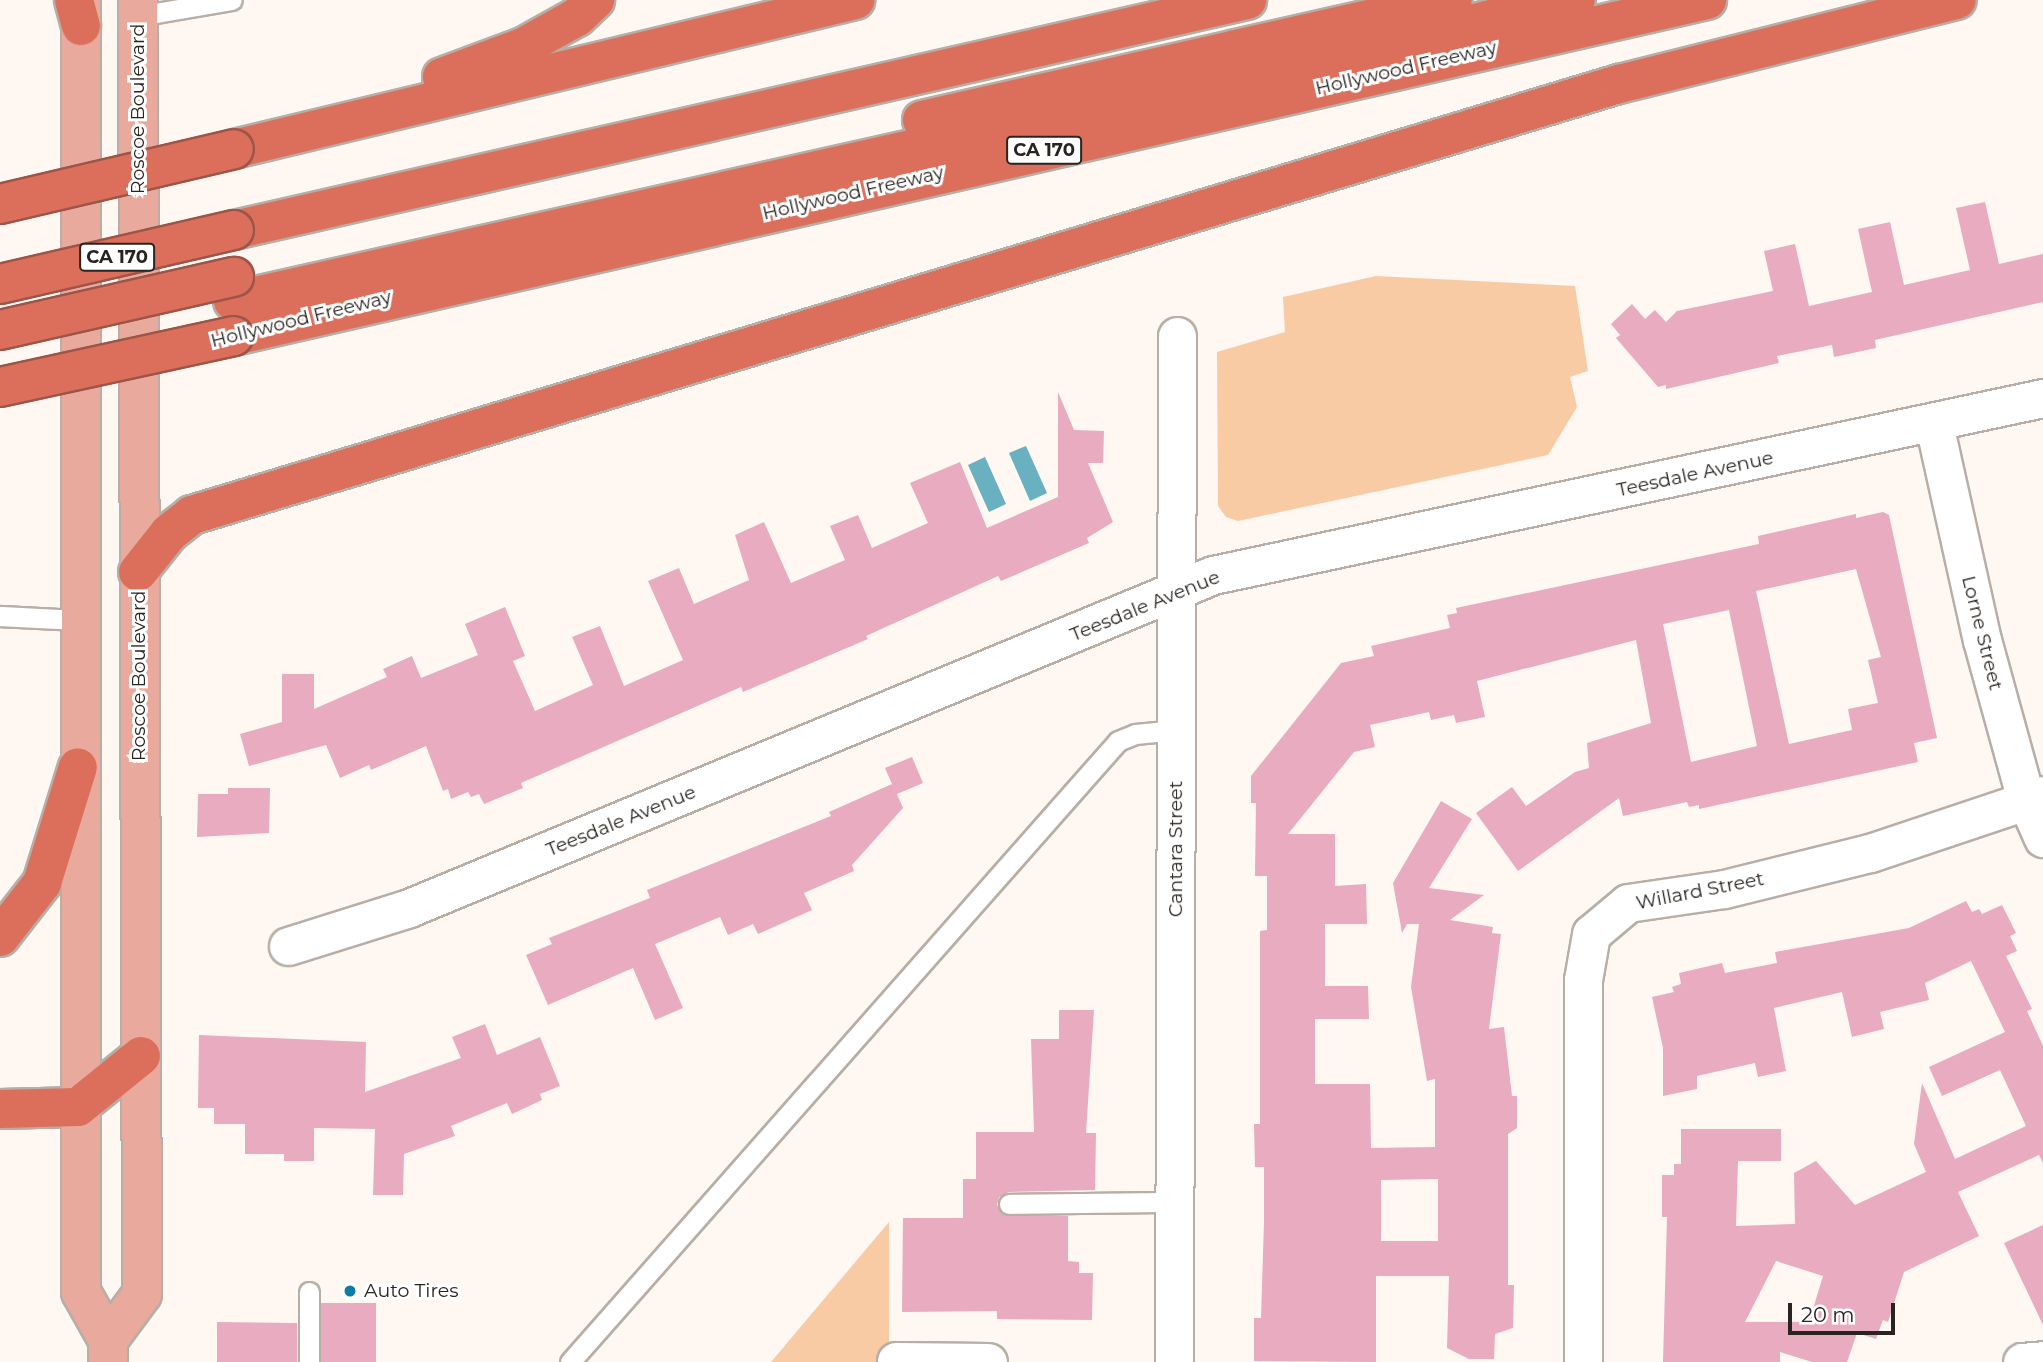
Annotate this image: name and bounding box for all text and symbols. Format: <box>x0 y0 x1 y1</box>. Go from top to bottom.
street label: Roscoe Boulevard <box>127 24 149 194</box>
street label: Hollywood Freeway <box>1313 36 1499 100</box>
road number: CA 170 <box>1006 135 1082 164</box>
street label: Hollywood Freeway <box>760 161 946 225</box>
road number: CA 170 <box>78 243 156 272</box>
street label: Hollywood Freeway <box>208 286 394 352</box>
street label: Teesdale Avenue <box>1615 446 1775 502</box>
street label: Teesdale Avenue <box>1067 566 1223 646</box>
street label: Lorne Street <box>1957 573 2007 693</box>
street label: Roscoe Boulevard <box>128 591 150 761</box>
street label: Teesdale Avenue <box>543 781 699 861</box>
street label: Cantara Street <box>1165 781 1187 917</box>
street label: Willard Street <box>1634 867 1766 915</box>
place label: Auto Tires <box>364 1280 459 1302</box>
marker: Auto Tires <box>342 1283 358 1299</box>
scale bar <box>1791 1288 1898 1332</box>
text: 20 m <box>1801 1302 1855 1327</box>

